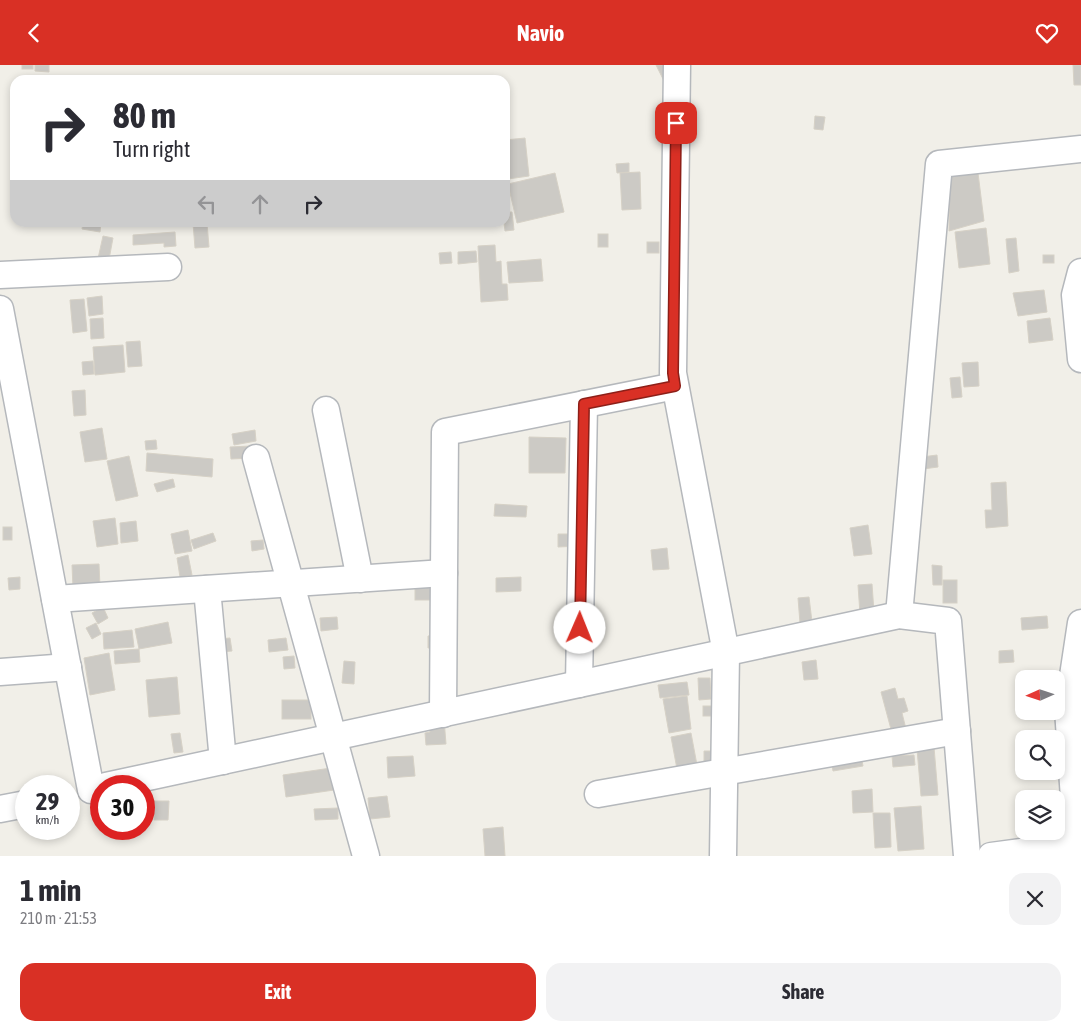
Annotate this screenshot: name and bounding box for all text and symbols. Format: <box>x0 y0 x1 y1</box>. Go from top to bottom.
icon: back <box>20 19 48 47</box>
icon: heart <box>1033 19 1061 47</box>
text: Navio <box>517 20 564 46</box>
icon: right <box>30 95 95 160</box>
text: 80 m <box>113 95 176 135</box>
pin <box>655 102 697 144</box>
icon: arrive <box>662 109 690 137</box>
text: Turn right <box>113 136 190 162</box>
icon: left <box>193 190 221 218</box>
icon: ahead <box>246 190 274 218</box>
icon: right <box>299 190 327 218</box>
position arrow <box>553 601 605 653</box>
north arrow <box>1015 670 1065 720</box>
map controls <box>1015 670 1065 840</box>
button: search <box>1015 730 1065 780</box>
speed limit sign: 30 <box>90 775 155 840</box>
text: 29 <box>36 787 59 815</box>
button: layers <box>1015 790 1065 840</box>
text: km/h <box>36 813 59 827</box>
text: 1 min <box>20 873 81 907</box>
button: close <box>1009 873 1061 925</box>
text: 210 m · 21:53 <box>20 909 97 927</box>
button: Exit <box>20 963 536 1021</box>
button: Share <box>546 963 1061 1021</box>

